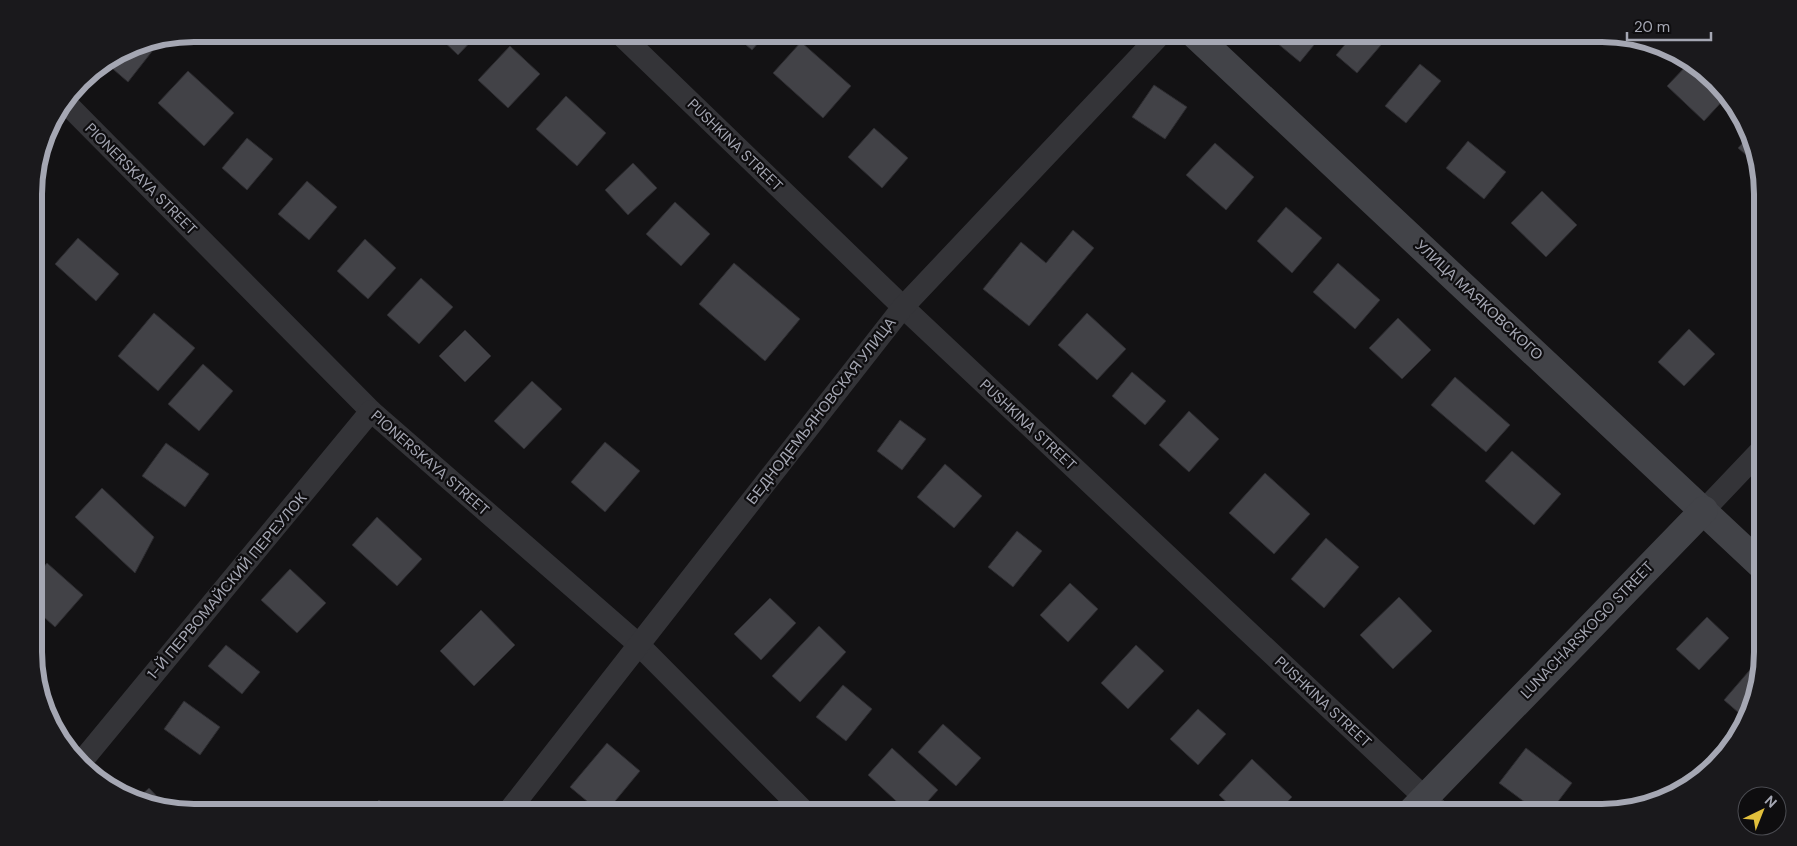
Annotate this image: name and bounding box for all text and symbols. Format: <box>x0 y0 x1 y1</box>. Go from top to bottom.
scale bar <box>1627 10 1711 42</box>
text: 20 m <box>1634 17 1670 37</box>
street label: PUSHKINA STREET <box>683 94 787 196</box>
street label: PIONERSKAYA STREET <box>81 119 201 239</box>
street label: УЛИЦА МАЯКОВСКОГО <box>1411 235 1547 365</box>
street label: БЕДНОДЕМЬЯНОВСКАЯ УЛИЦА <box>742 313 900 509</box>
street label: PUSHKINA STREET <box>975 375 1081 475</box>
street label: PIONERSKAYA STREET <box>367 406 493 520</box>
street label: 1-Й ПЕРВОМАЙСКИЙ ПЕРЕУЛОК <box>143 488 311 684</box>
street label: LUNACHARSKOGO STREET <box>1516 557 1658 703</box>
street label: PUSHKINA STREET <box>1270 652 1376 752</box>
north arrow <box>1737 786 1787 836</box>
text: N <box>1761 791 1781 812</box>

